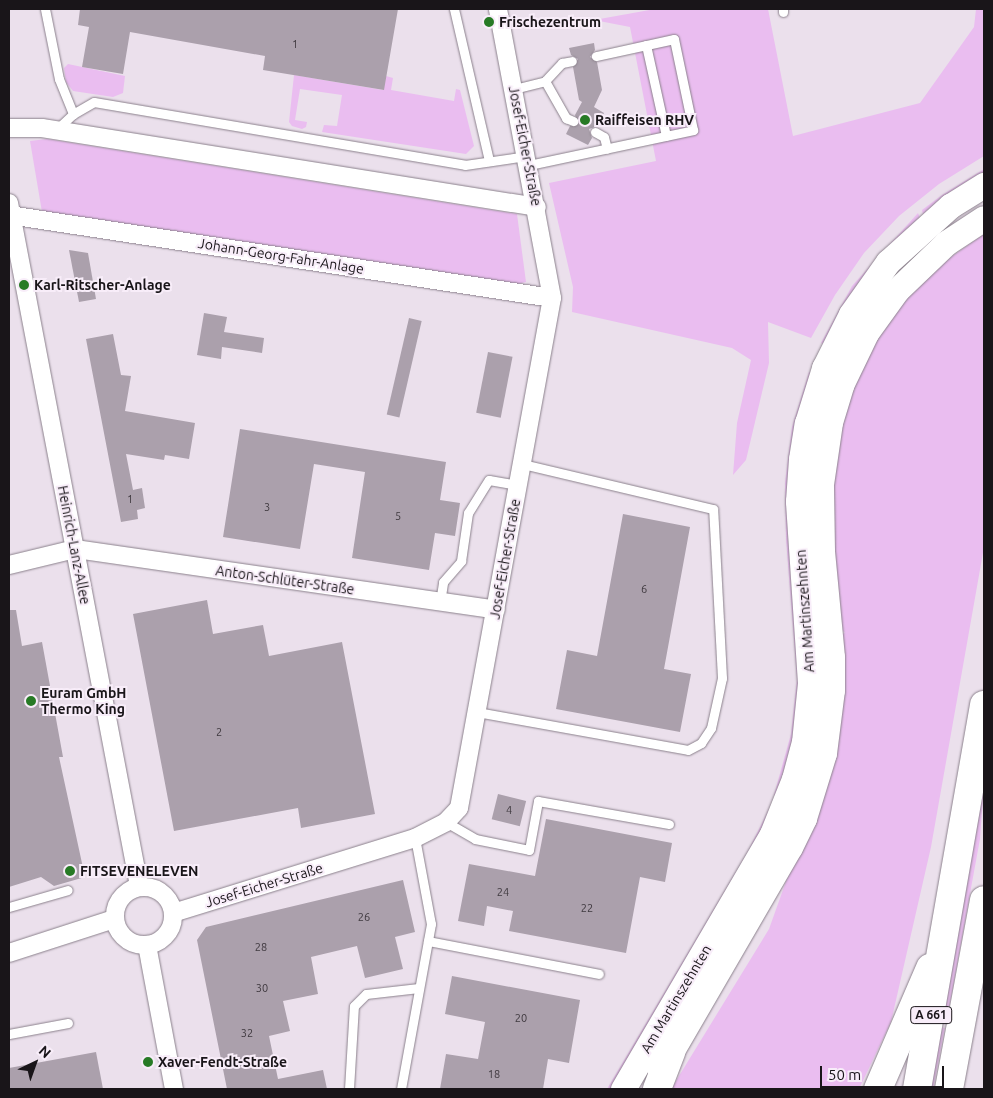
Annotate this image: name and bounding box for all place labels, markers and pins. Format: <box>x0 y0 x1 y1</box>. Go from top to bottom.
place label: Frischezentrum <box>499 14 601 30</box>
marker: Frischezentrum <box>483 16 495 28</box>
place label: Raiffeisen RHV <box>595 112 694 128</box>
marker: Raiffeisen RHV <box>579 114 591 126</box>
place label: Karl-Ritscher-Anlage <box>34 277 171 293</box>
marker: Karl-Ritscher-Anlage <box>18 279 30 291</box>
place label: Euram GmbH Thermo King <box>41 685 126 718</box>
marker: Euram GmbH Thermo King <box>25 695 37 707</box>
place label: FITSEVENELEVEN <box>80 863 199 879</box>
marker: FITSEVENELEVEN <box>64 865 76 877</box>
place label: Xaver-Fendt-Straße <box>158 1054 287 1070</box>
marker: Xaver-Fendt-Straße <box>142 1056 154 1068</box>

